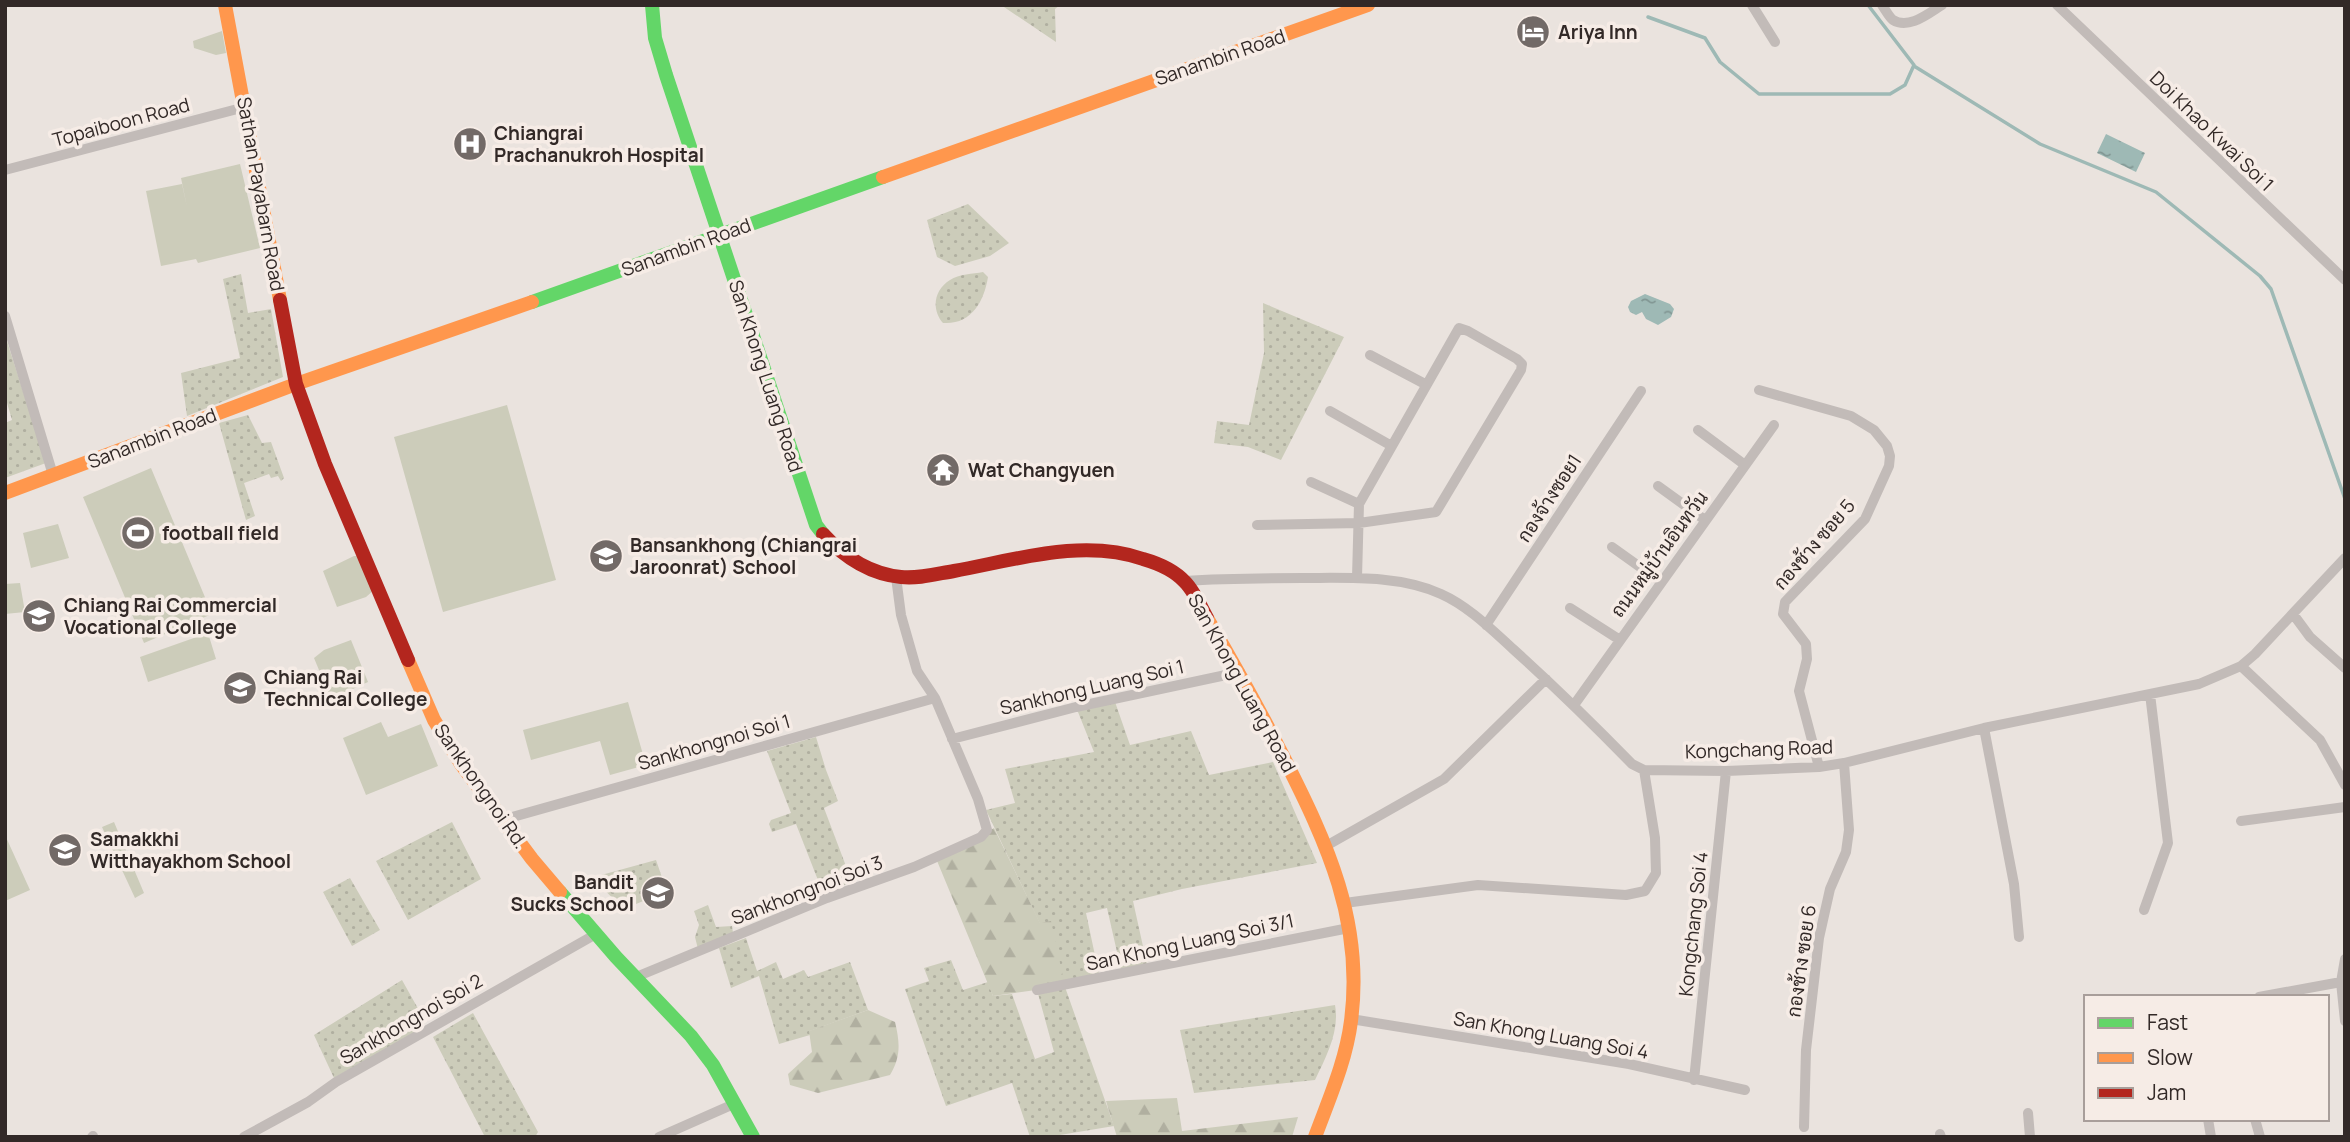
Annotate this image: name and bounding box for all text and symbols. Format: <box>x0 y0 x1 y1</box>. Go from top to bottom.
hotel icon: Ariya Inn <box>1514 13 1552 51</box>
place label: Ariya Inn <box>1558 19 1638 45</box>
street label: Sanambin Road <box>1151 23 1289 91</box>
street label: Doi Khao Kwai Soi 1 <box>2144 65 2280 197</box>
street label: Topaiboon Road <box>49 91 193 153</box>
street label: Sathan Payabarn Road <box>231 95 291 293</box>
place label: Chiangrai Prachanukroh Hospital <box>494 120 704 168</box>
hospital icon: Chiangrai Prachanukroh Hospital <box>451 125 489 163</box>
street label: Sanambin Road <box>618 212 754 282</box>
street label: San Khong Luang Road <box>723 277 809 475</box>
street label: Sanambin Road <box>84 401 220 475</box>
street label: กองจ้างซอย1 <box>1511 449 1587 547</box>
temple icon: Wat Changyuen <box>924 451 962 489</box>
place label: Wat Changyuen <box>968 457 1115 483</box>
street label: ถนนหมู่บ้านอินทวัน <box>1604 486 1714 623</box>
street label: กองช้าง ซอย 5 <box>1767 493 1861 595</box>
sports icon: football field <box>119 514 157 552</box>
place label: football field <box>162 520 279 546</box>
place label: Bansankhong (Chiangrai Jaroonrat) School <box>630 532 857 580</box>
school or university icon: Bansankhong (Chiangrai Jaroonrat) School <box>587 537 625 575</box>
street label: San Khong Luang Road <box>1182 589 1302 777</box>
place label: Chiang Rai Commercial Vocational College <box>64 592 277 640</box>
school or university icon: Chiang Rai Commercial Vocational College <box>20 597 58 635</box>
street label: Sankhong Luang Soi 1 <box>997 653 1187 721</box>
place label: Chiang Rai Technical College <box>264 664 427 712</box>
school or university icon: Chiang Rai Technical College <box>221 669 259 707</box>
street label: Sankhongnoi Soi 1 <box>635 708 793 776</box>
street label: Sankhongnoi Rd. <box>428 718 534 854</box>
street label: Kongchang Road <box>1685 733 1833 765</box>
place label: Samakkhi Witthayakhom School <box>90 826 291 874</box>
school or university icon: Samakkhi Witthayakhom School <box>46 831 84 869</box>
street label: Sankhongnoi Soi 3 <box>727 849 887 931</box>
street label: Kongchang Soi 4 <box>1672 850 1714 998</box>
place label: Bandit Sucks School <box>510 869 634 917</box>
school or university icon: Bandit Sucks School <box>639 874 677 912</box>
street label: กองช้าง ซอย 6 <box>1780 903 1822 1019</box>
street label: San Khong Luang Soi 3/1 <box>1084 907 1296 977</box>
street label: Sankhongnoi Soi 2 <box>335 968 487 1070</box>
legend <box>2084 995 2329 1121</box>
street label: San Khong Luang Soi 4 <box>1451 1005 1651 1065</box>
text: Fast <box>2147 1008 2188 1036</box>
text: Slow <box>2147 1043 2193 1071</box>
text: Jam <box>2147 1078 2186 1106</box>

